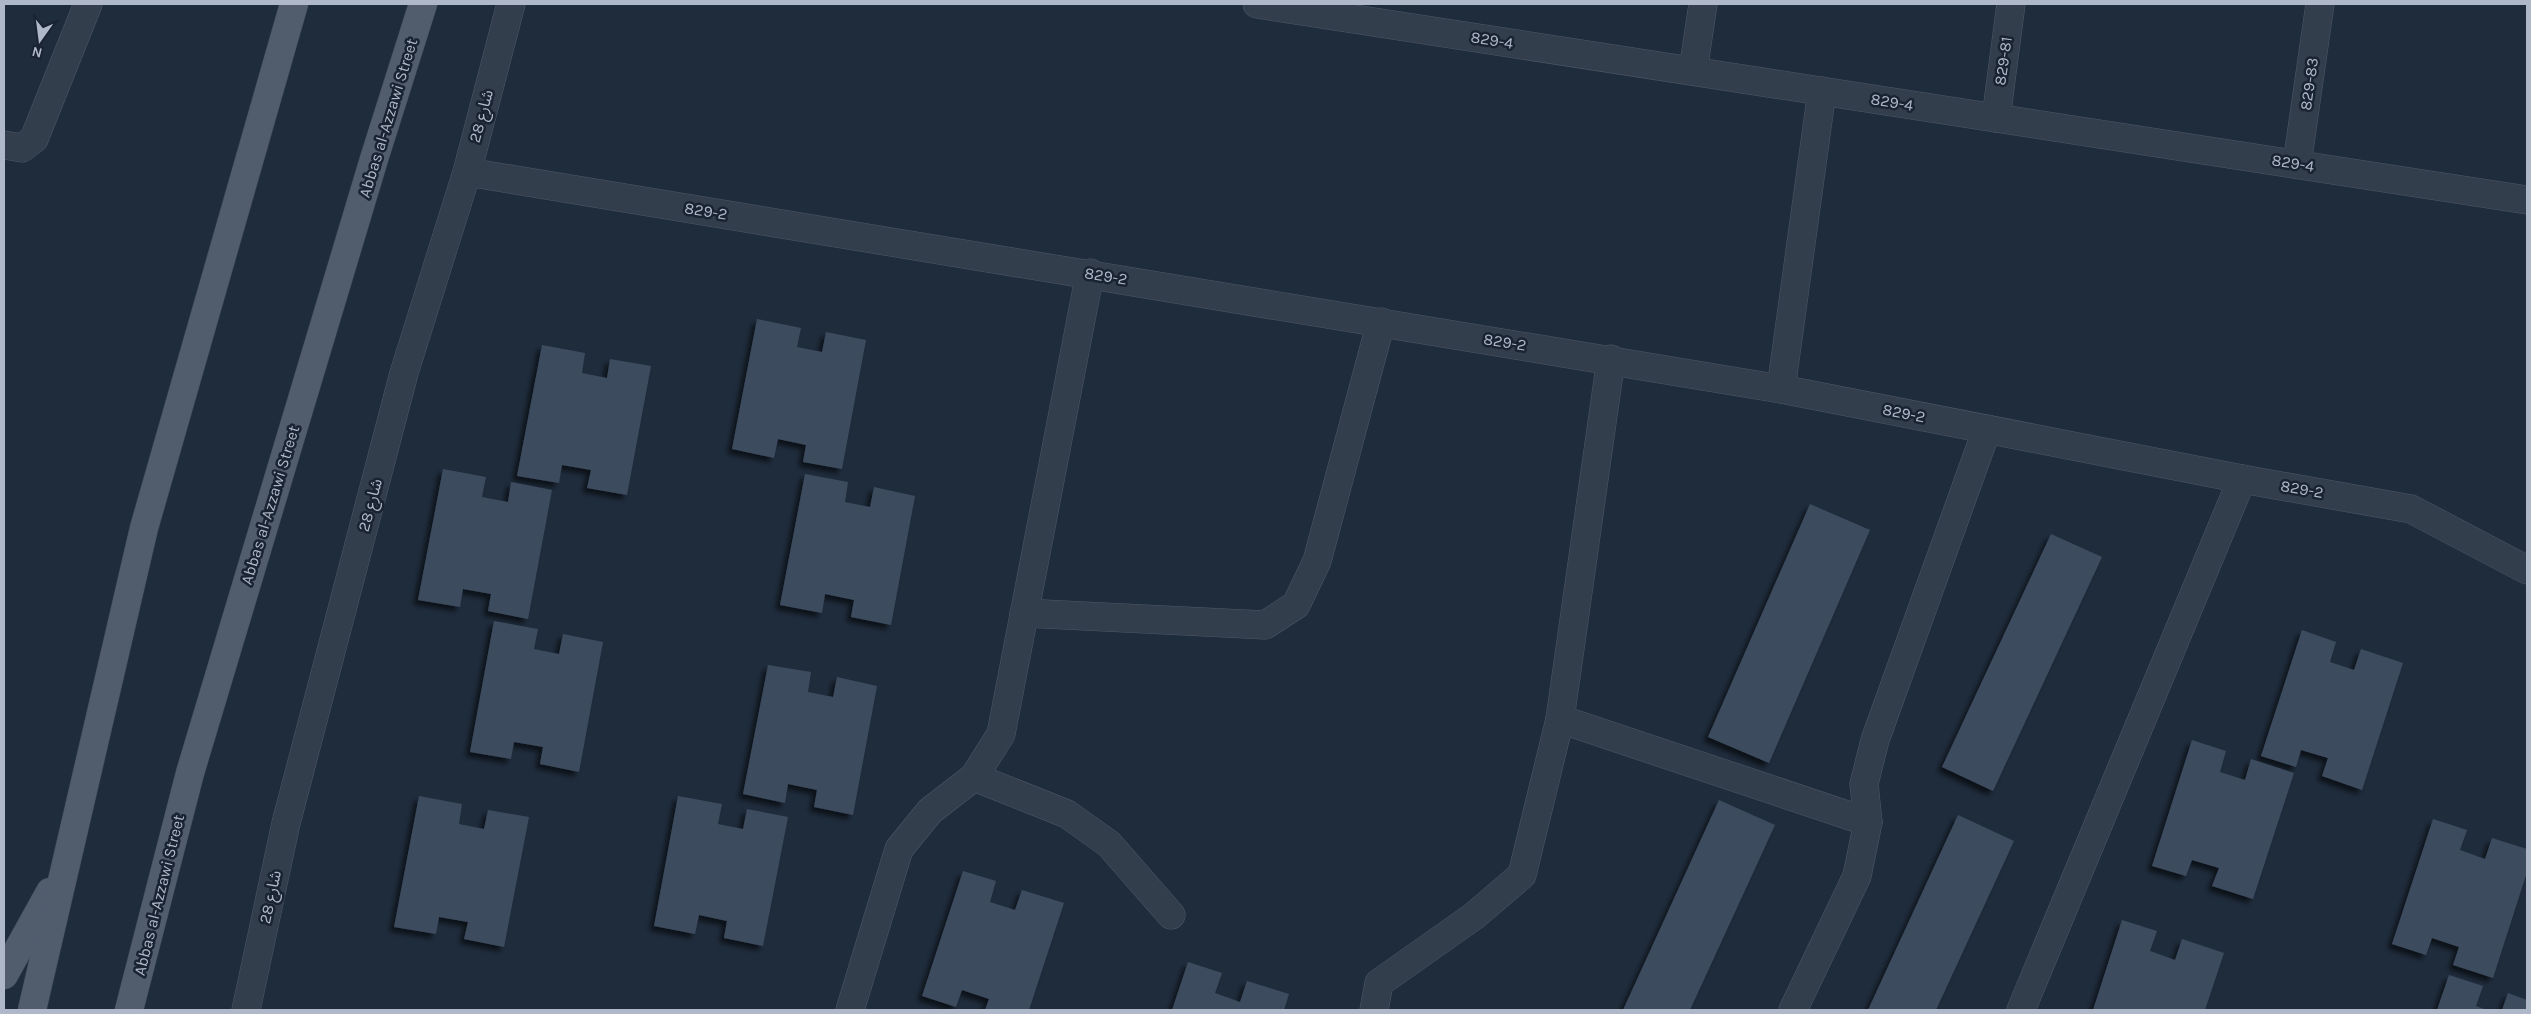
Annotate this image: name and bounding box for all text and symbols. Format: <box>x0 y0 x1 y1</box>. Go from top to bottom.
north arrow <box>15 15 65 65</box>
street label: 829-4 <box>1469 27 1515 53</box>
street label: 829-81 <box>1990 35 2016 87</box>
street label: Abbas al-Azzawi Street <box>355 36 421 200</box>
text: N <box>30 43 44 62</box>
street label: 829-83 <box>2296 56 2322 112</box>
street label: شارع 28 <box>465 87 500 145</box>
street label: 829-4 <box>1869 89 1915 115</box>
street label: 829-4 <box>2270 150 2316 176</box>
street label: 829-2 <box>683 198 729 224</box>
street label: 829-2 <box>1083 263 1129 289</box>
street label: 829-2 <box>1482 329 1528 355</box>
street label: 829-2 <box>1881 400 1927 426</box>
street label: Abbas al-Azzawi Street <box>237 423 303 587</box>
street label: شارع 28 <box>354 476 389 534</box>
street label: 829-2 <box>2279 476 2325 502</box>
street label: Abbas al-Azzawi Street <box>130 813 188 977</box>
street label: شارع 28 <box>255 869 288 926</box>

